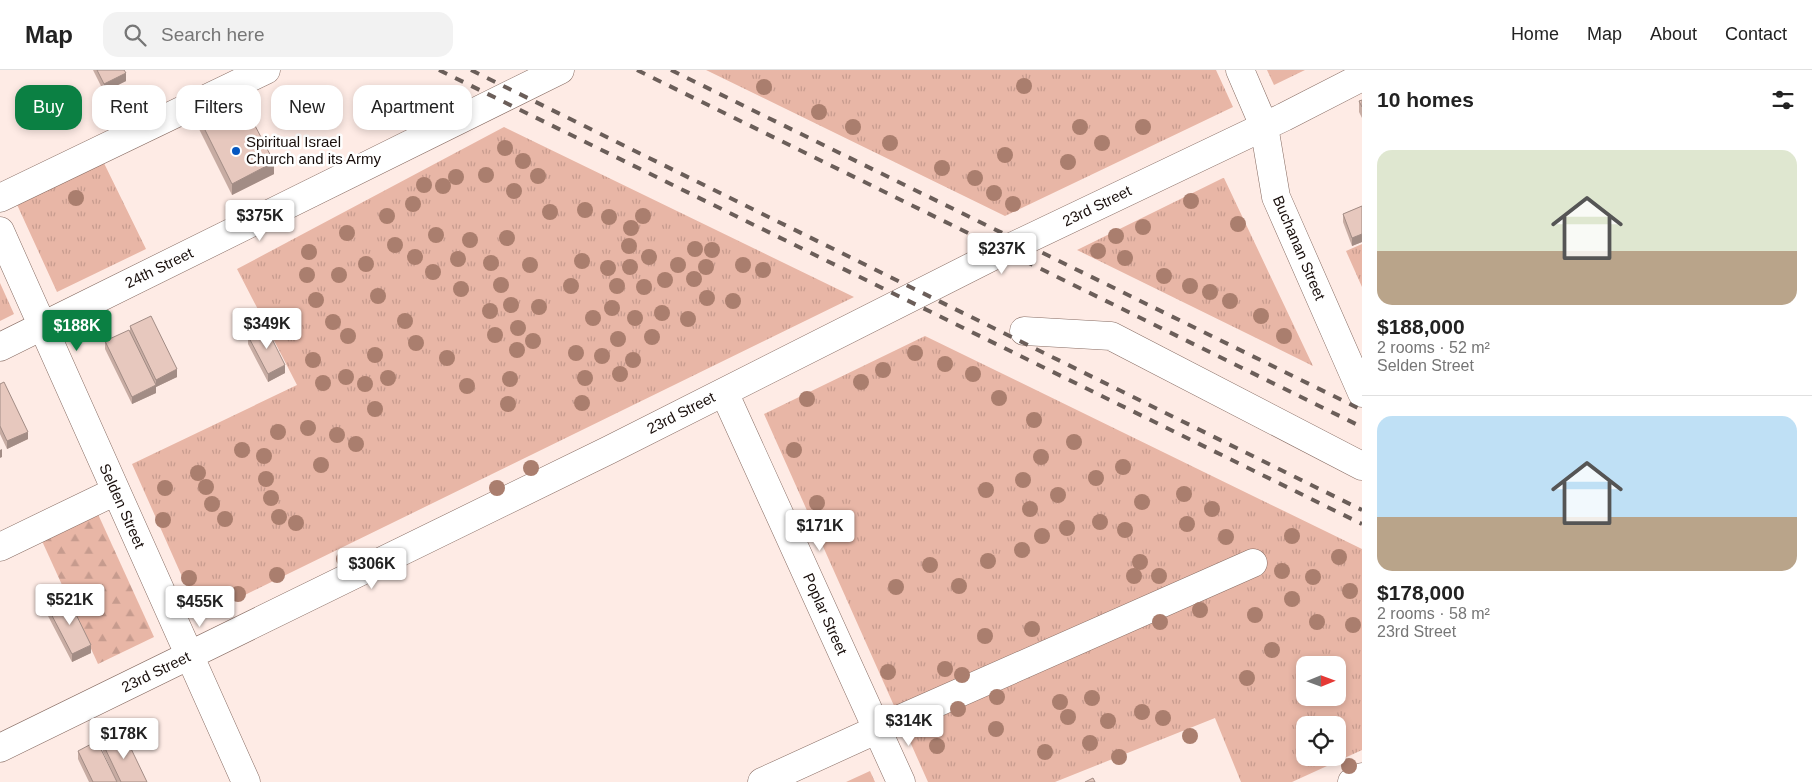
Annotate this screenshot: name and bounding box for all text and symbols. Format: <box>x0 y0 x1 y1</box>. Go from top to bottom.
search box <box>103 12 453 57</box>
text: Map <box>25 21 73 48</box>
icon: search <box>121 21 149 49</box>
text: Search here <box>161 24 265 45</box>
text: Home <box>1511 24 1559 44</box>
text: Map <box>1587 24 1622 44</box>
text: About <box>1650 24 1697 44</box>
text: Contact <box>1725 24 1787 44</box>
chip: Buy <box>15 85 82 130</box>
chip: Rent <box>92 85 166 130</box>
chip: Filters <box>176 85 261 130</box>
chip: New <box>271 85 343 130</box>
chip: Apartment <box>353 85 472 130</box>
icon: filters <box>1769 86 1797 114</box>
text: 10 homes <box>1377 88 1474 111</box>
place label: Spiritual Israel Church and its Army <box>246 133 382 167</box>
marker: Spiritual Israel Church and its Army <box>230 145 242 157</box>
street label: 23rd Street <box>1060 181 1135 229</box>
icon: home <box>1542 183 1632 273</box>
street label: Buchanan Street <box>1270 193 1329 303</box>
pin: $375K <box>225 200 295 242</box>
text: $375K <box>236 207 284 224</box>
pin: $237K <box>967 232 1037 275</box>
text: $237K <box>978 240 1026 257</box>
street label: 24th Street <box>122 243 196 291</box>
pin: $349K <box>232 308 302 350</box>
pin: $188K <box>42 310 112 352</box>
text: $349K <box>243 315 291 332</box>
text: $188,000 <box>1377 315 1465 338</box>
text: $188K <box>53 317 101 334</box>
text: 2 rooms · 52 m² <box>1377 339 1490 356</box>
text: Selden Street <box>1377 357 1474 374</box>
street label: 23rd Street <box>644 388 718 437</box>
icon: home <box>1542 448 1632 538</box>
street label: Selden Street <box>96 461 149 552</box>
pin: $171K <box>785 510 855 552</box>
text: $171K <box>796 517 844 534</box>
pin: $306K <box>337 548 407 590</box>
text: $306K <box>348 555 396 572</box>
street label: Poplar Street <box>800 570 851 658</box>
text: $178,000 <box>1377 581 1465 604</box>
pin: $521K <box>35 584 105 626</box>
pin: $455K <box>165 586 235 628</box>
text: $521K <box>46 591 94 608</box>
text: $455K <box>176 593 224 610</box>
text: 2 rooms · 58 m² <box>1377 605 1490 622</box>
text: 23rd Street <box>1377 623 1456 640</box>
street label: 23rd Street <box>119 647 194 695</box>
north arrow <box>1296 656 1346 706</box>
map controls <box>1296 656 1346 766</box>
pin: $314K <box>874 704 944 747</box>
text: $314K <box>885 712 933 729</box>
button: locate <box>1296 716 1346 766</box>
pin: $178K <box>89 718 159 760</box>
text: $178K <box>100 725 148 742</box>

